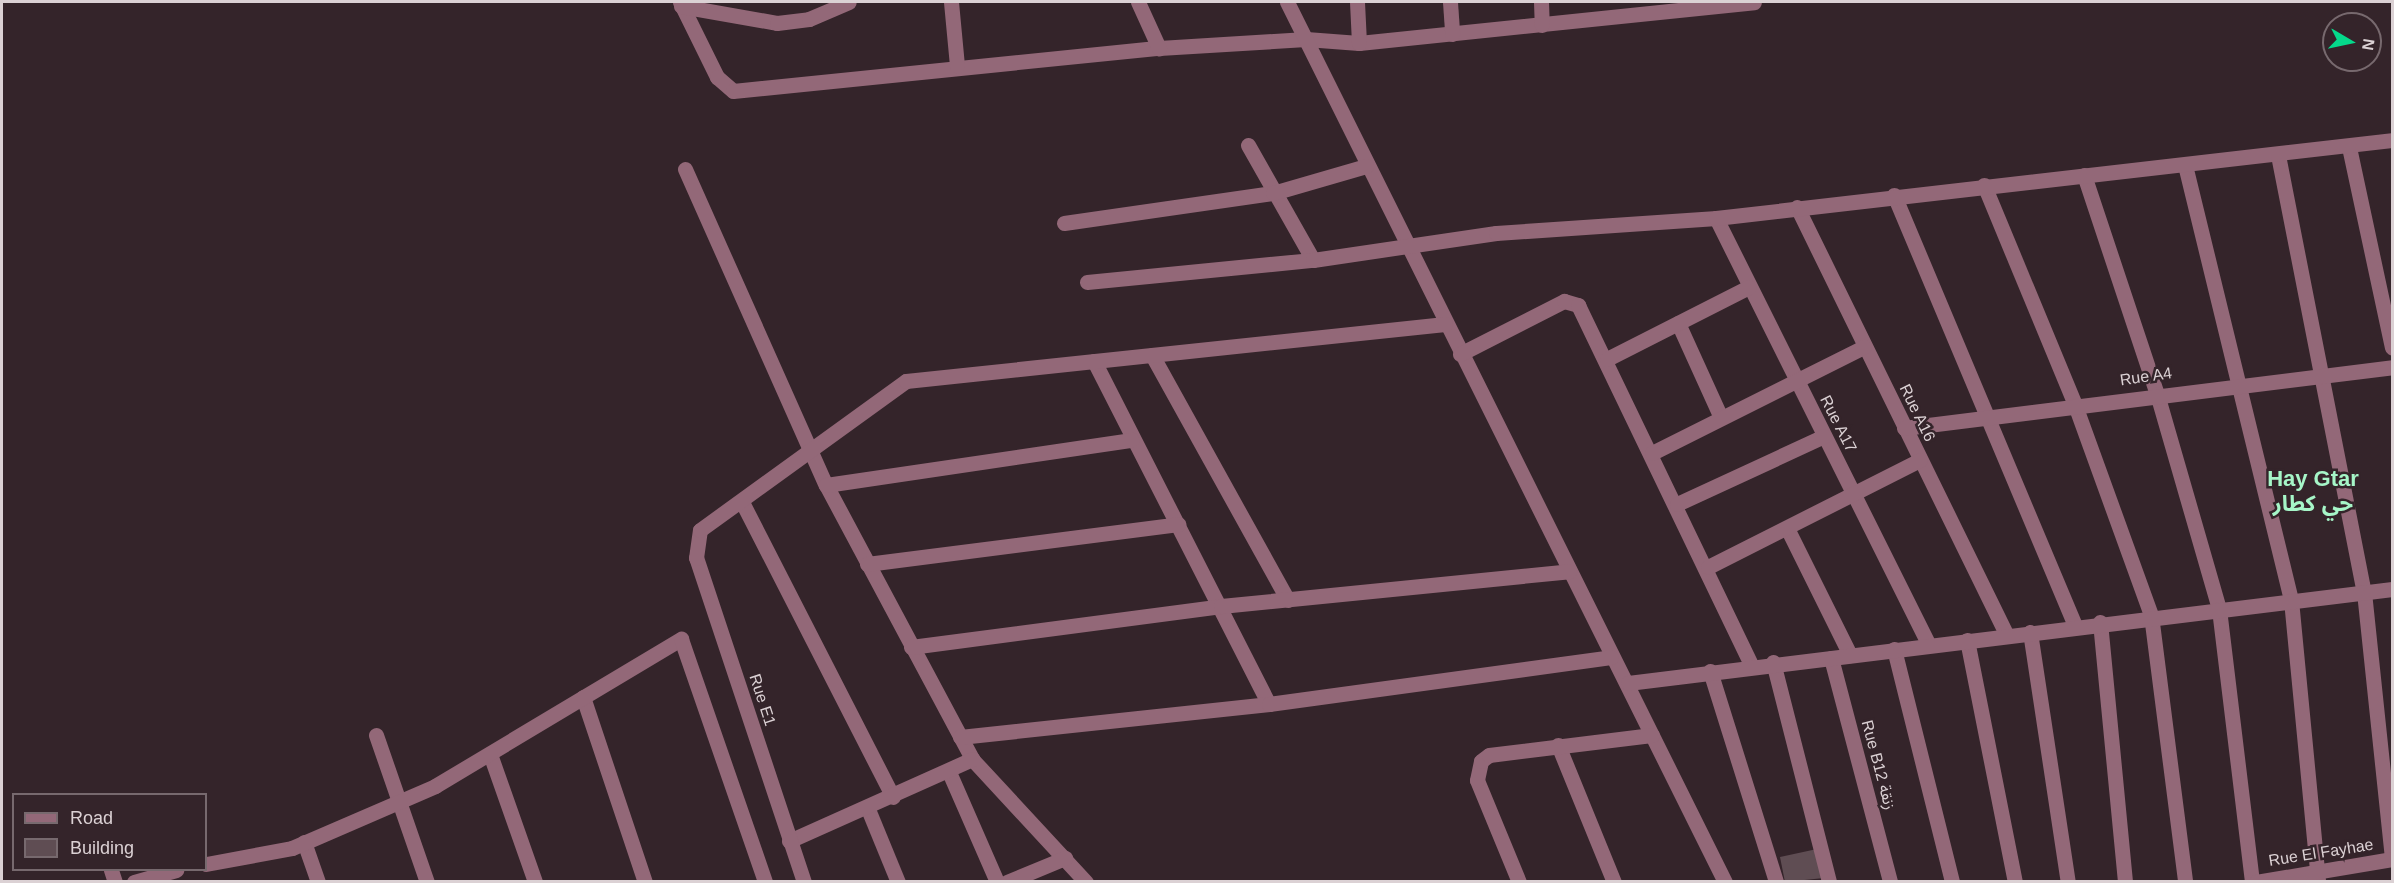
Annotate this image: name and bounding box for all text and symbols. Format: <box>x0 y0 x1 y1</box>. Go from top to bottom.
north arrow <box>2322 12 2382 72</box>
text: N <box>2359 38 2378 52</box>
street label: Rue A4 <box>2118 364 2174 390</box>
street label: Rue A16 <box>1895 381 1939 445</box>
street label: Rue A17 <box>1815 392 1861 456</box>
district label: Hay Gtar حي كطار <box>2267 465 2359 516</box>
street label: Rue E1 <box>745 672 779 728</box>
street label: Rue B12 زنقة <box>1857 718 1899 812</box>
legend <box>12 793 207 871</box>
text: Road <box>70 808 113 828</box>
street label: Rue El Fayhae <box>2267 835 2375 871</box>
text: Building <box>70 838 134 858</box>

